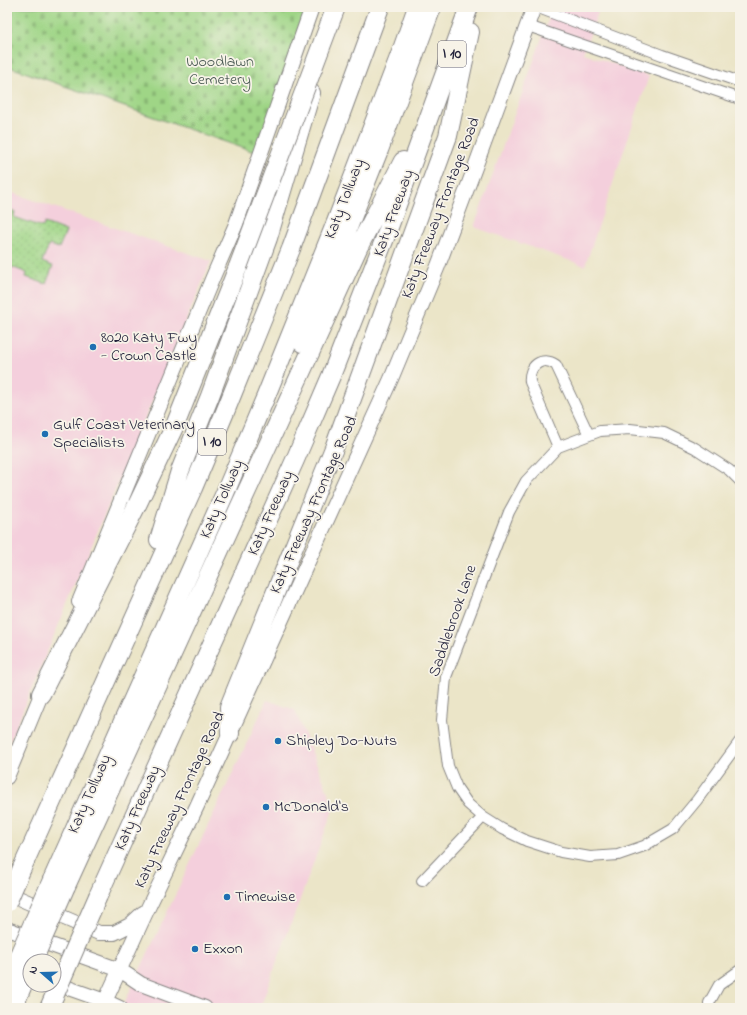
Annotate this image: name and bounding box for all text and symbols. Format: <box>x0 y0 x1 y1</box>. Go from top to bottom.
road number: I 10 <box>438 41 466 67</box>
park label: Woodlawn Cemetery <box>186 50 254 92</box>
street label: Katy Freeway Frontage Road <box>395 114 487 302</box>
street label: Katy Tollway <box>319 155 371 243</box>
street label: Katy Freeway <box>367 166 421 260</box>
place label: 8020 Katy Fwy - Crown Castle <box>101 326 197 368</box>
marker: 8020 Katy Fwy - Crown Castle <box>88 342 98 352</box>
place label: Gulf Coast Veterinary Specialists <box>53 413 195 455</box>
street label: Katy Freeway Frontage Road <box>266 413 362 597</box>
marker: Gulf Coast Veterinary Specialists <box>40 429 50 439</box>
road number: I 10 <box>198 429 226 455</box>
street label: Katy Tollway <box>194 455 250 542</box>
street label: Katy Freeway <box>244 467 298 559</box>
street label: Saddlebrook Lane <box>423 561 484 680</box>
street label: Katy Freeway Frontage Road <box>131 709 229 891</box>
place label: Shipley Do-Nuts <box>286 729 397 753</box>
marker: Shipley Do-Nuts <box>273 736 283 746</box>
street label: Katy Tollway <box>62 750 118 837</box>
street label: Katy Freeway <box>111 762 165 854</box>
place label: McDonald's <box>274 795 349 819</box>
marker: McDonald's <box>261 802 271 812</box>
place label: Timewise <box>235 885 296 909</box>
marker: Timewise <box>222 892 232 902</box>
place label: Exxon <box>203 937 243 961</box>
marker: Exxon <box>190 944 200 954</box>
north arrow <box>22 953 62 993</box>
text: N <box>25 964 42 976</box>

